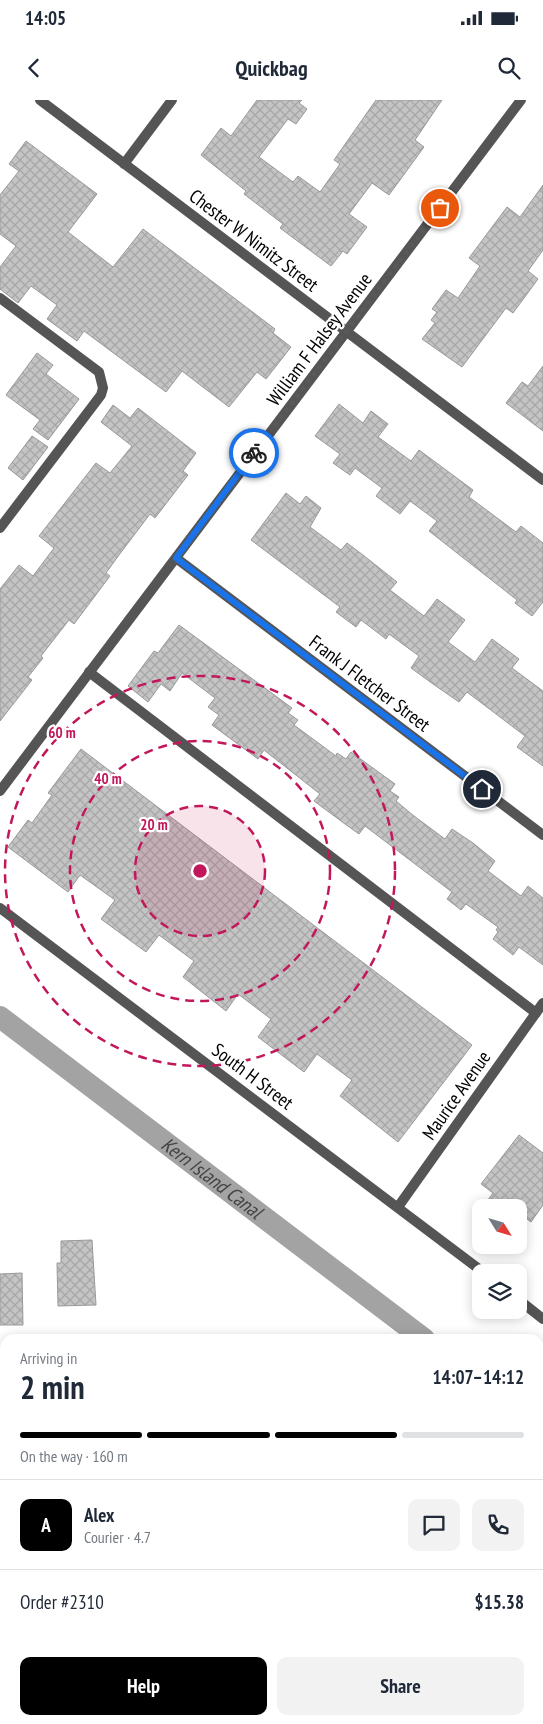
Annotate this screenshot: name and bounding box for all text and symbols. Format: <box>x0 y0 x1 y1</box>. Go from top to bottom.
text: 14:05 <box>25 6 66 30</box>
icon: back <box>20 54 48 82</box>
text: Quickbag <box>235 54 308 82</box>
icon: search <box>495 54 523 82</box>
street label: Chester W Nimitz Street <box>185 184 324 297</box>
pin <box>419 187 461 229</box>
icon: bag <box>426 194 454 222</box>
street label: William F Halsey Avenue <box>261 268 377 410</box>
courier <box>229 428 279 478</box>
icon: bike <box>240 439 268 467</box>
street label: Frank J Fletcher Street <box>305 630 436 737</box>
text: 60 m <box>48 723 76 742</box>
pin <box>461 768 503 810</box>
text: 40 m <box>94 769 122 788</box>
icon: home <box>468 775 496 803</box>
text: 20 m <box>140 815 168 834</box>
centre of rings <box>191 862 209 880</box>
street label: South H Street <box>208 1038 299 1115</box>
street label: Maurice Avenue <box>417 1046 495 1144</box>
water label: Kern Island Canal <box>156 1131 269 1226</box>
north arrow <box>472 1199 528 1254</box>
map controls <box>472 1199 527 1319</box>
button: layers <box>472 1264 527 1319</box>
text: Arriving in <box>20 1348 77 1368</box>
text: 14:07–14:12 <box>432 1365 524 1389</box>
text: 2 min <box>20 1366 85 1408</box>
text: On the way · 160 m <box>20 1446 128 1466</box>
button: chat <box>408 1499 460 1551</box>
button: phone <box>472 1499 524 1551</box>
text: Alex <box>84 1503 114 1527</box>
text: A <box>41 1513 51 1537</box>
text: Courier · 4.7 <box>84 1527 151 1547</box>
text: Order #2310 <box>20 1590 104 1614</box>
text: $15.38 <box>475 1590 524 1614</box>
button: Help <box>20 1657 267 1715</box>
button: Share <box>277 1657 524 1715</box>

